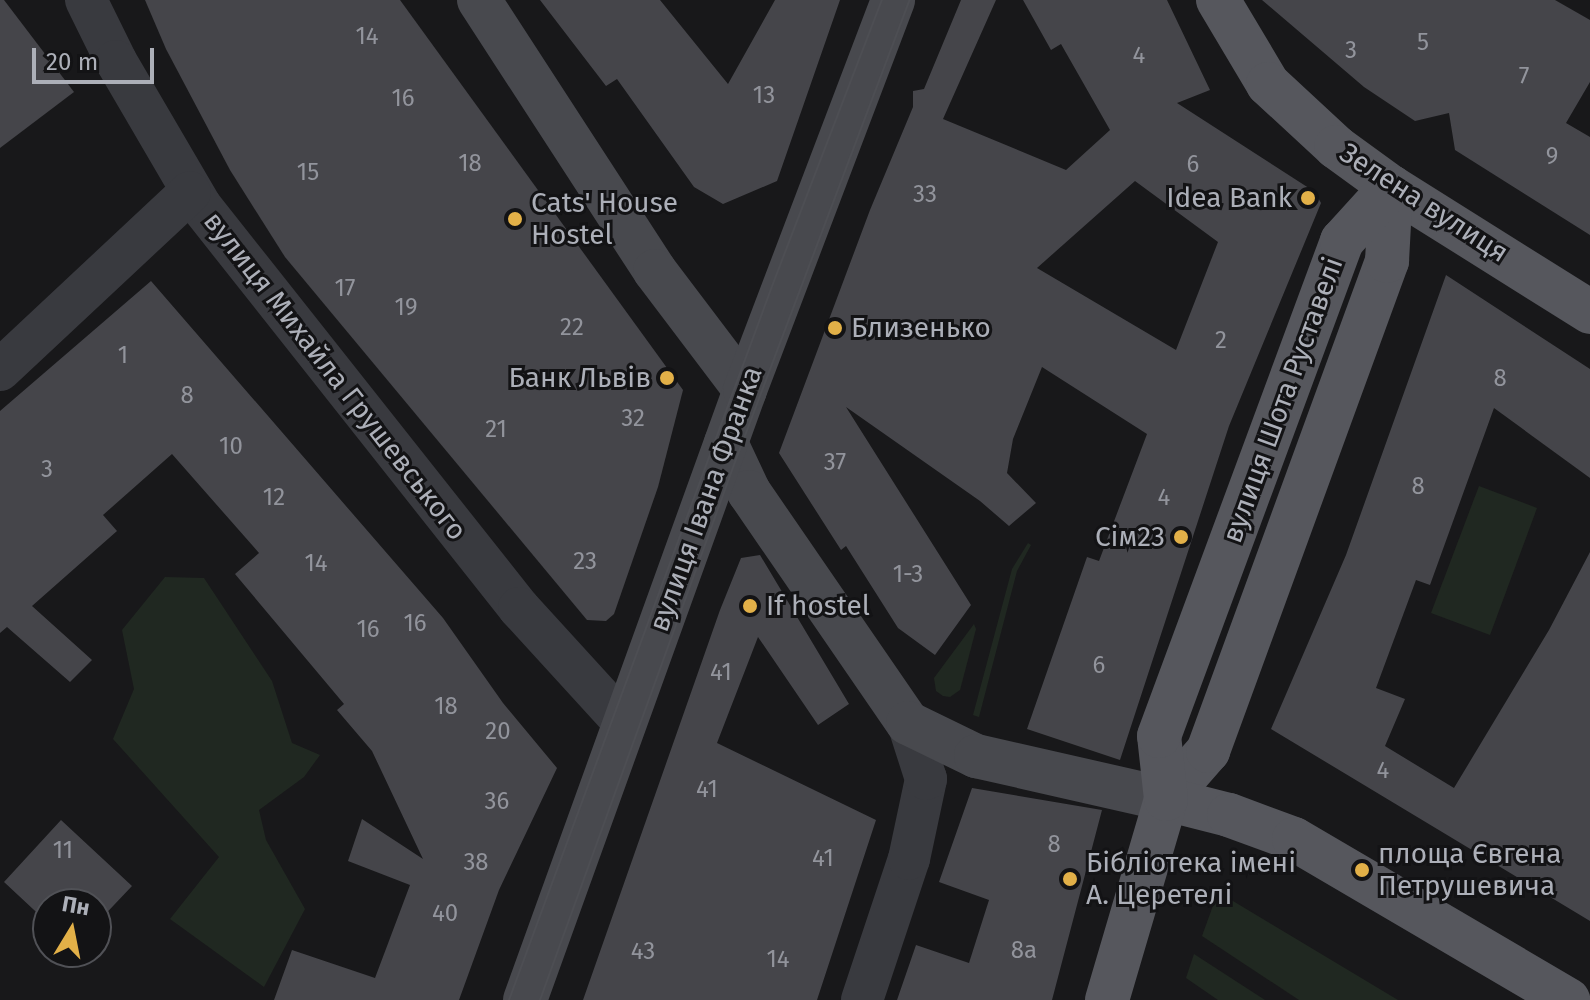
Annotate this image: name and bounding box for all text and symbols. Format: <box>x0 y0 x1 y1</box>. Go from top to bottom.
house number: 14 <box>355 23 379 51</box>
house number: 5 <box>1417 29 1429 57</box>
scale bar <box>36 32 158 82</box>
house number: 3 <box>1345 37 1357 65</box>
house number: 4 <box>1133 42 1145 70</box>
text: 20 m <box>46 48 98 76</box>
house number: 7 <box>1519 63 1529 91</box>
house number: 13 <box>753 82 775 110</box>
house number: 16 <box>391 85 415 113</box>
street label: Зелена вулиця <box>1334 136 1514 270</box>
house number: 9 <box>1546 143 1558 171</box>
house number: 18 <box>458 150 482 178</box>
house number: 6 <box>1187 151 1199 179</box>
house number: 15 <box>297 159 319 187</box>
house number: 33 <box>913 181 937 209</box>
place label: Idea Bank <box>1166 181 1292 215</box>
place label: Cats' House Hostel <box>531 186 678 252</box>
marker: Idea Bank <box>1299 189 1317 207</box>
street label: вулиця Михайла Грушевського <box>196 205 474 547</box>
marker: Cats' House Hostel <box>506 210 524 228</box>
street label: вулиця Шота Руставелі <box>1216 253 1350 547</box>
house number: 17 <box>334 275 356 303</box>
house number: 19 <box>395 294 417 322</box>
place label: Близенько <box>851 311 991 345</box>
house number: 22 <box>560 314 584 342</box>
marker: Близенько <box>826 319 844 337</box>
house number: 2 <box>1215 327 1227 355</box>
house number: 1 <box>118 342 128 370</box>
place label: Банк Львів <box>509 361 651 395</box>
street label: вулиця Івана Франка <box>642 362 770 636</box>
house number: 8 <box>1493 365 1507 393</box>
marker: Банк Львів <box>658 369 676 387</box>
house number: 8 <box>180 382 194 410</box>
house number: 32 <box>621 405 645 433</box>
house number: 21 <box>485 416 507 444</box>
house number: 10 <box>219 433 243 461</box>
house number: 37 <box>824 449 846 477</box>
house number: 3 <box>41 456 53 484</box>
house number: 8 <box>1411 473 1425 501</box>
house number: 12 <box>263 484 285 512</box>
house number: 4 <box>1158 484 1170 512</box>
place label: Сім23 <box>1095 520 1165 554</box>
marker: Сім23 <box>1172 528 1190 546</box>
house number: 23 <box>573 548 597 576</box>
house number: 14 <box>304 550 328 578</box>
house number: 1-3 <box>893 561 923 589</box>
place label: If hostel <box>766 589 870 623</box>
marker: If hostel <box>741 597 759 615</box>
house number: 16 <box>403 610 427 638</box>
house number: 16 <box>356 616 380 644</box>
house number: 6 <box>1093 652 1105 680</box>
house number: 41 <box>710 659 732 687</box>
house number: 18 <box>434 693 458 721</box>
house number: 20 <box>485 718 511 746</box>
house number: 4 <box>1377 757 1389 785</box>
house number: 41 <box>696 776 718 804</box>
house number: 36 <box>485 788 509 816</box>
house number: 8 <box>1047 831 1061 859</box>
house number: 11 <box>53 837 73 865</box>
place label: площа Євгена Петрушевича <box>1378 837 1561 903</box>
house number: 41 <box>812 845 834 873</box>
place label: Бібліотека імені А. Церетелі <box>1086 846 1296 912</box>
house number: 38 <box>463 849 489 877</box>
marker: площа Євгена Петрушевича <box>1353 861 1371 879</box>
marker: Бібліотека імені А. Церетелі <box>1061 870 1079 888</box>
north arrow <box>32 888 112 968</box>
text: Пн <box>60 890 92 922</box>
house number: 40 <box>432 900 458 928</box>
house number: 8а <box>1011 937 1037 965</box>
house number: 43 <box>631 938 655 966</box>
house number: 14 <box>766 946 790 974</box>

